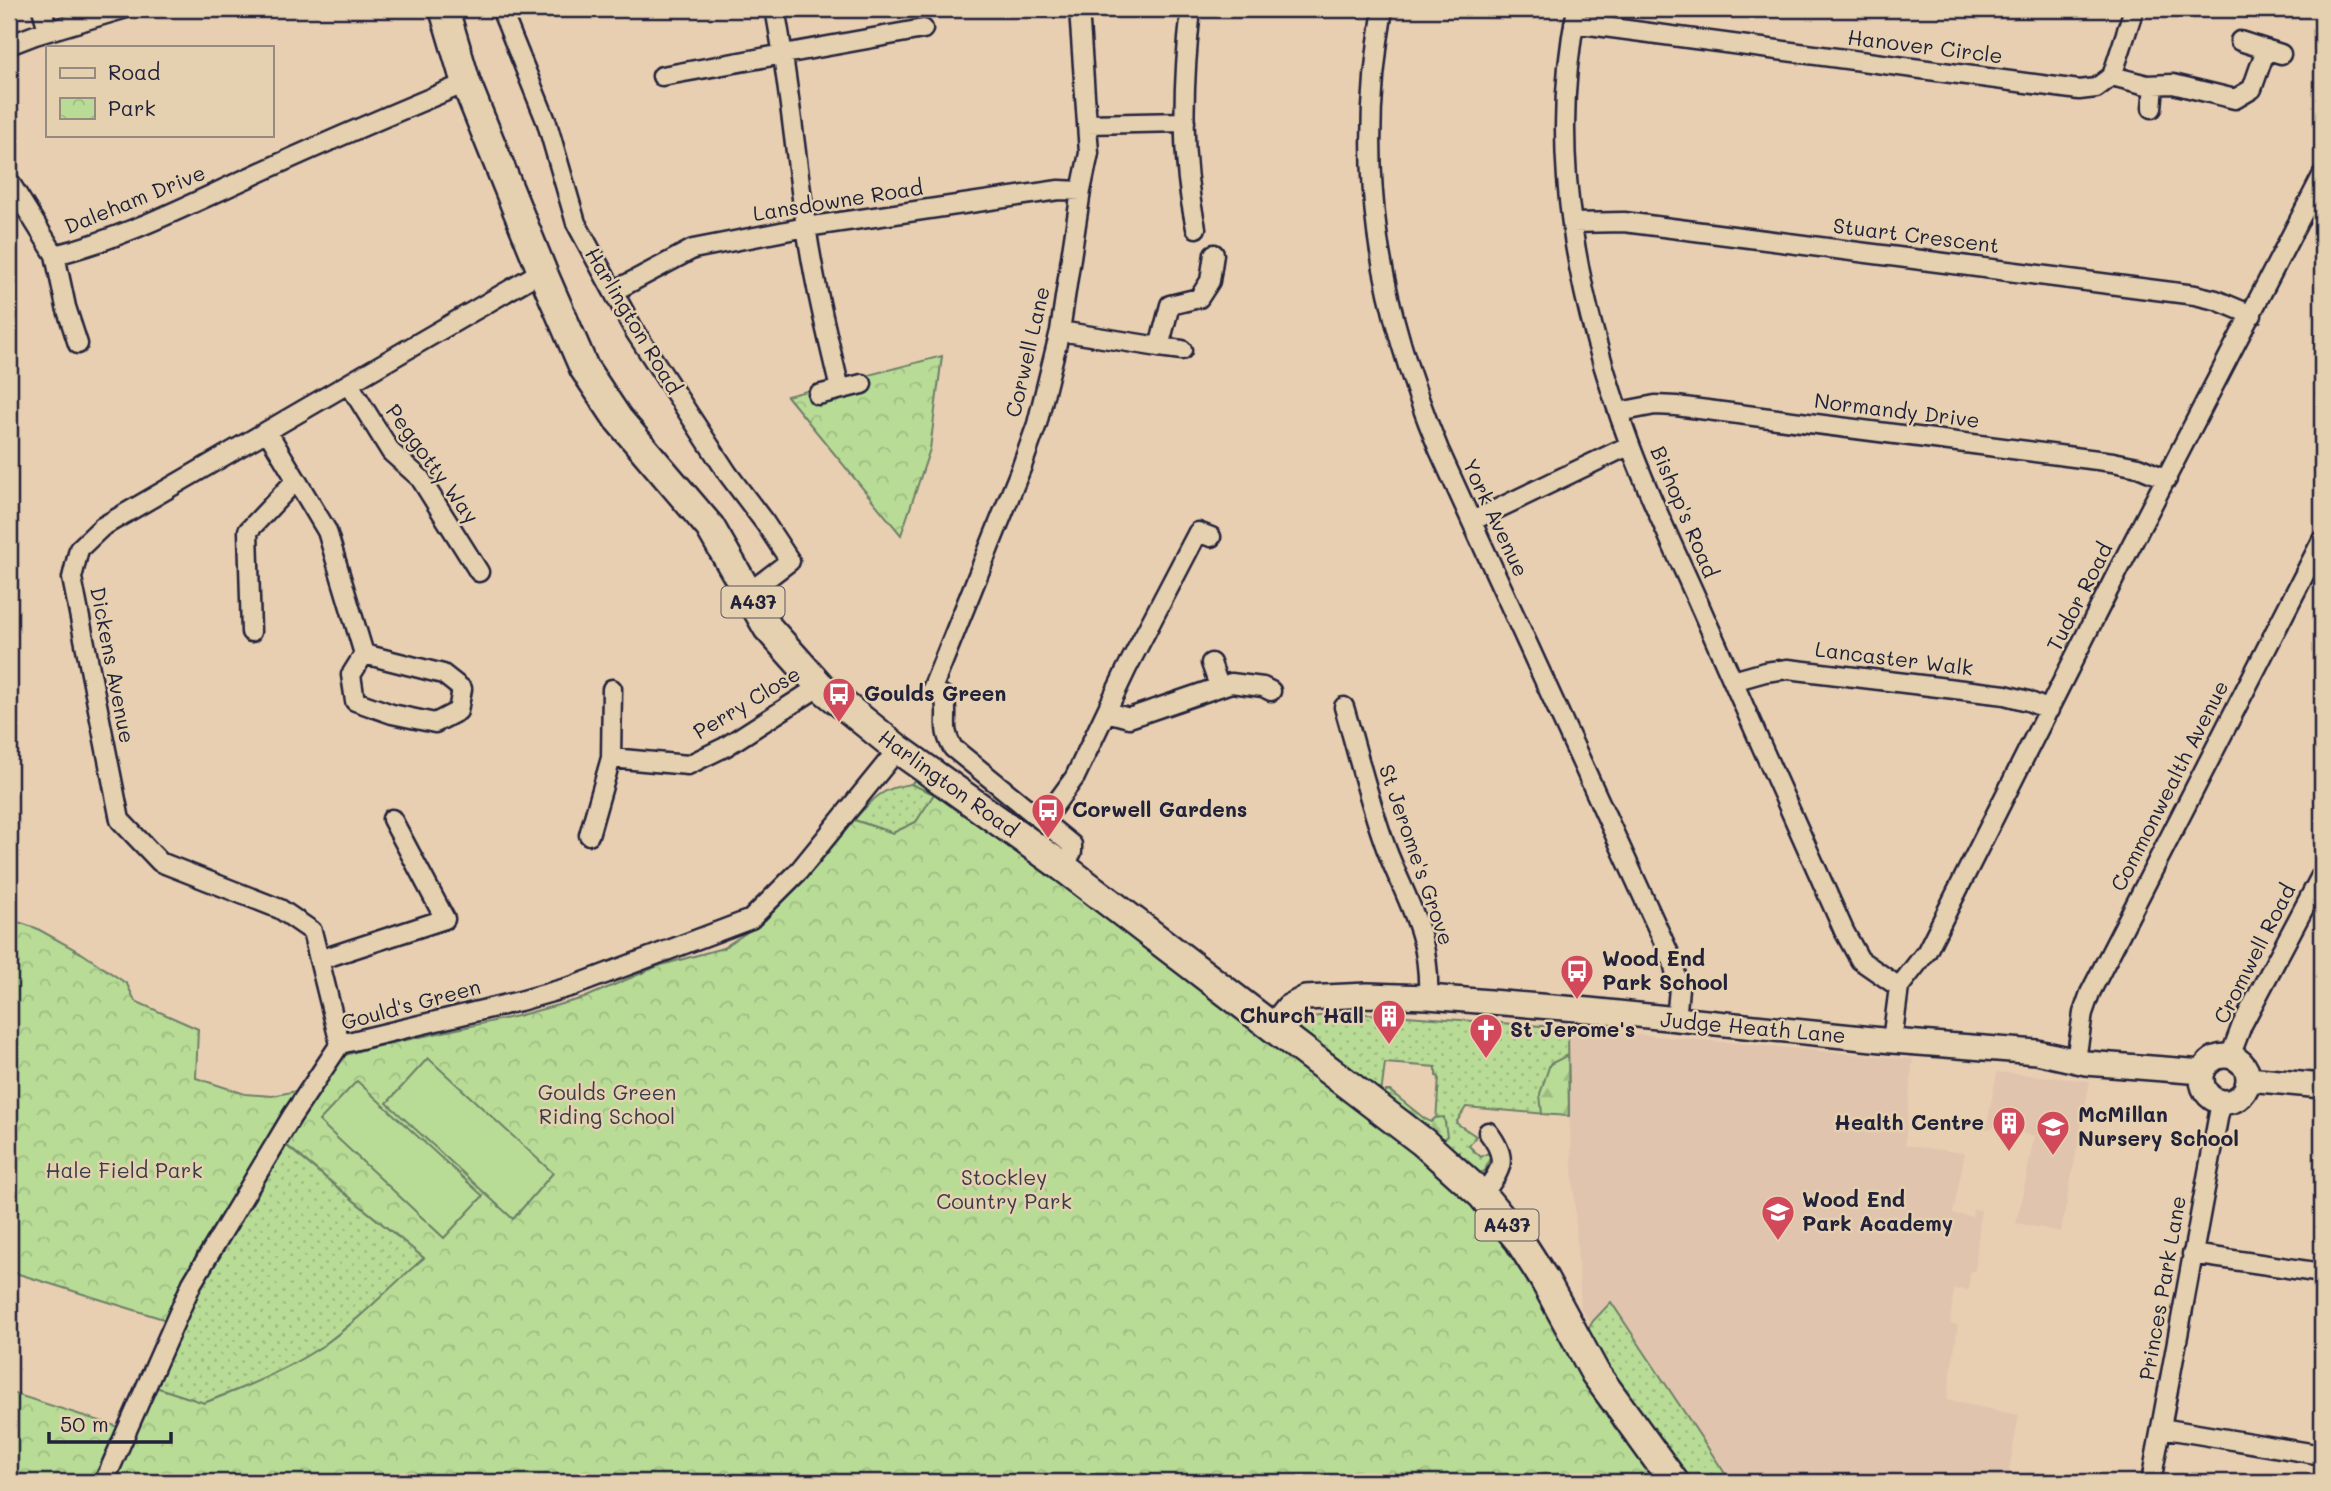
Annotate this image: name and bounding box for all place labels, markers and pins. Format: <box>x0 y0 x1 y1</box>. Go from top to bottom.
bus stop icon: Goulds Green <box>820 675 858 724</box>
place label: Goulds Green <box>864 679 1006 706</box>
bus stop icon: Corwell Gardens <box>1029 791 1067 840</box>
place label: Corwell Gardens <box>1072 795 1247 822</box>
place label: Wood End Park School <box>1602 944 1728 995</box>
bus stop icon: Wood End Park School <box>1558 952 1596 1001</box>
building icon: Church Hall <box>1370 997 1408 1046</box>
place label: Church Hall <box>1240 1001 1364 1028</box>
church icon: St Jerome's <box>1467 1011 1505 1060</box>
place label: St Jerome's <box>1510 1015 1635 1042</box>
place label: McMillan Nursery School <box>2078 1100 2239 1152</box>
building icon: Health Centre <box>1990 1104 2028 1153</box>
place label: Health Centre <box>1834 1108 1984 1135</box>
school or university icon: McMillan Nursery School <box>2034 1108 2072 1157</box>
place label: Wood End Park Academy <box>1802 1185 1953 1237</box>
school or university icon: Wood End Park Academy <box>1759 1193 1797 1242</box>

